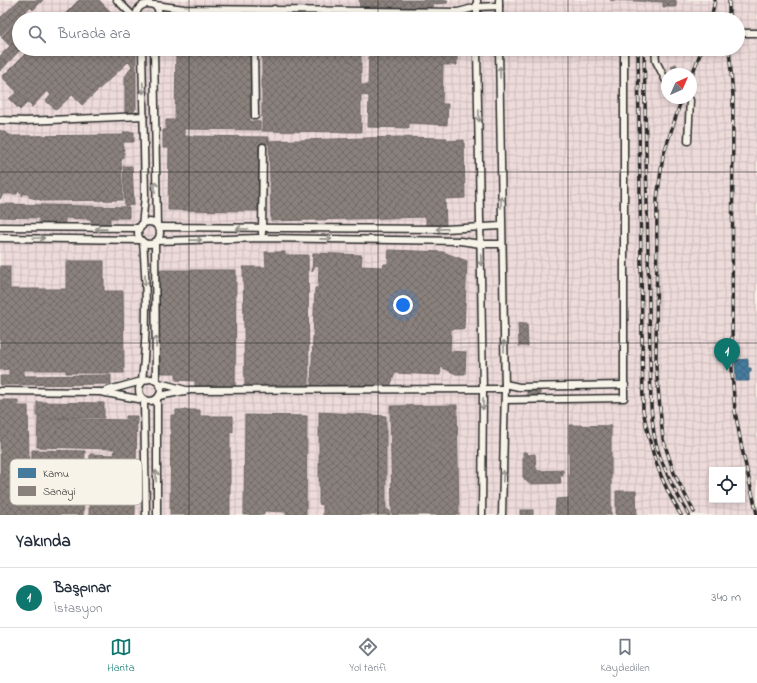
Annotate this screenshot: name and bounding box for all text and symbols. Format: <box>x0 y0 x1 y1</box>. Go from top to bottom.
search box <box>12 12 745 56</box>
icon: search <box>26 23 48 45</box>
text: Burada ara <box>58 23 131 45</box>
one-way arrow <box>496 66 503 79</box>
north arrow <box>661 68 697 104</box>
one-way arrow <box>140 81 147 94</box>
one-way arrow <box>475 109 483 122</box>
one-way arrow <box>152 181 159 194</box>
one-way arrow <box>497 196 505 209</box>
one-way arrow <box>95 225 108 233</box>
one-way arrow <box>236 225 249 233</box>
one-way arrow <box>436 225 449 233</box>
one-way arrow <box>32 234 45 242</box>
one-way arrow <box>319 235 332 243</box>
one-way arrow <box>189 236 202 244</box>
one-way arrow <box>477 253 485 266</box>
one-way arrow <box>141 273 149 286</box>
your location <box>393 295 413 315</box>
one-way arrow <box>152 336 159 349</box>
pin: 1 <box>714 338 740 371</box>
one-way arrow <box>500 340 508 353</box>
one-way arrow <box>479 397 487 410</box>
legend <box>10 459 142 505</box>
text: Kamu <box>43 466 69 482</box>
map controls <box>709 467 745 503</box>
button: locate <box>709 467 745 503</box>
one-way arrow <box>152 470 160 483</box>
one-way arrow <box>499 470 507 483</box>
text: Sanayi <box>43 484 75 501</box>
text: Yakında <box>16 529 71 554</box>
text: Başpınar <box>54 577 111 599</box>
text: 1 <box>27 588 31 607</box>
text: 340 m <box>711 588 741 607</box>
text: İstasyon <box>54 599 102 618</box>
tab: Harita <box>107 636 135 676</box>
tab: Yol tarifi <box>349 636 386 676</box>
tab: Kaydedilen <box>601 636 650 676</box>

